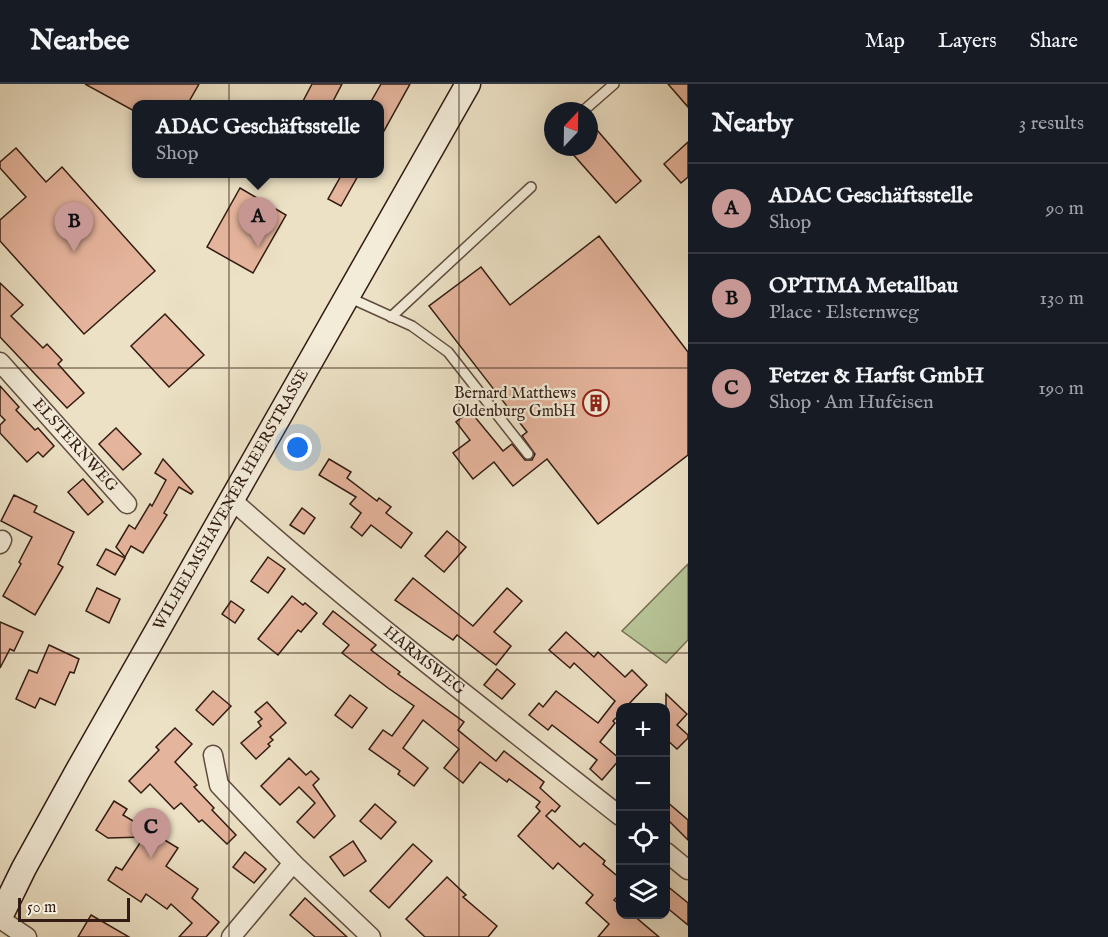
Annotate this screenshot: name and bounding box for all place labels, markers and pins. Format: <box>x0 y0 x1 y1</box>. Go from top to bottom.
pin: A <box>238 198 278 247</box>
pin: B <box>54 202 94 252</box>
place label: Bernard Matthews Oldenburg GmbH <box>452 384 576 422</box>
building icon: Bernard Matthews Oldenburg GmbH <box>581 388 611 418</box>
pin: C <box>132 808 170 858</box>

